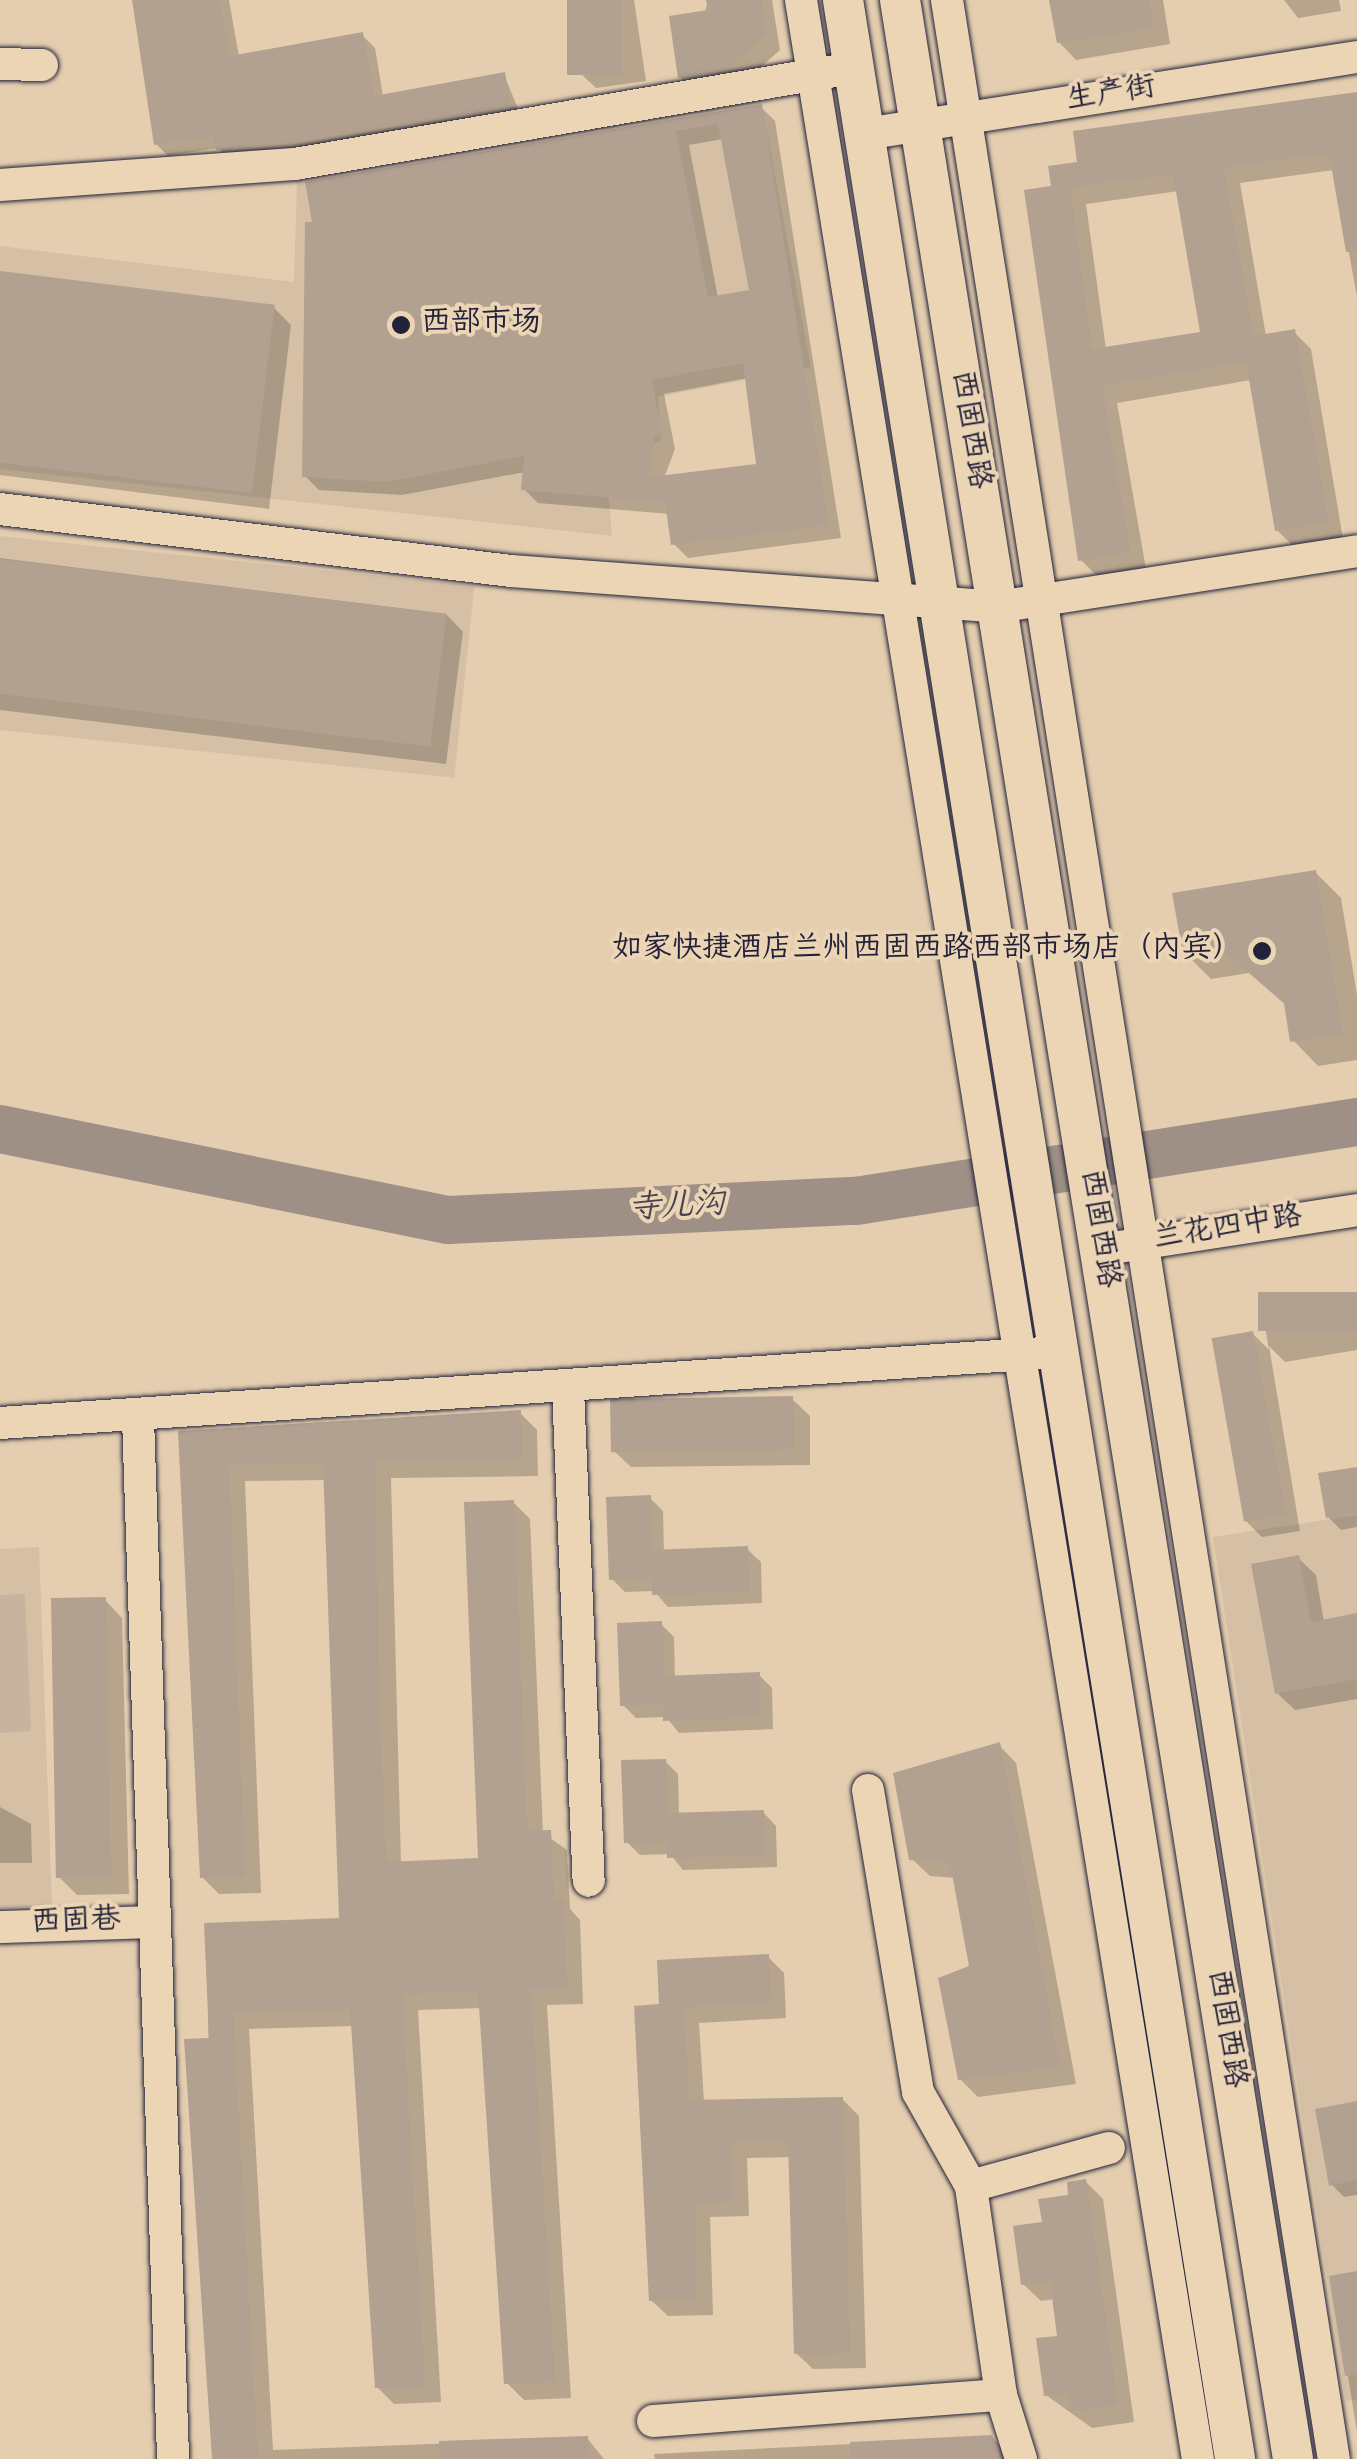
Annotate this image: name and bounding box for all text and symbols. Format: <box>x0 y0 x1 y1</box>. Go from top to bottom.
street label: 生产街 <box>1064 71 1158 121</box>
place label: 西部市场 <box>421 307 541 343</box>
marker: 西部市场 <box>390 314 412 336</box>
street label: 西固西路 <box>941 368 995 492</box>
place label: 如家快捷酒店兰州西固西路西部市场店（内宾） <box>612 933 1242 969</box>
marker: 如家快捷酒店兰州西固西路西部市场店（内宾） <box>1251 940 1273 962</box>
street label: 西固西路 <box>1070 1167 1124 1291</box>
water label: 寺儿沟 <box>628 1187 726 1231</box>
street label: 兰花四中路 <box>1151 1200 1305 1260</box>
street label: 西固巷 <box>30 1904 122 1944</box>
street label: 西固西路 <box>1197 1967 1251 2091</box>

